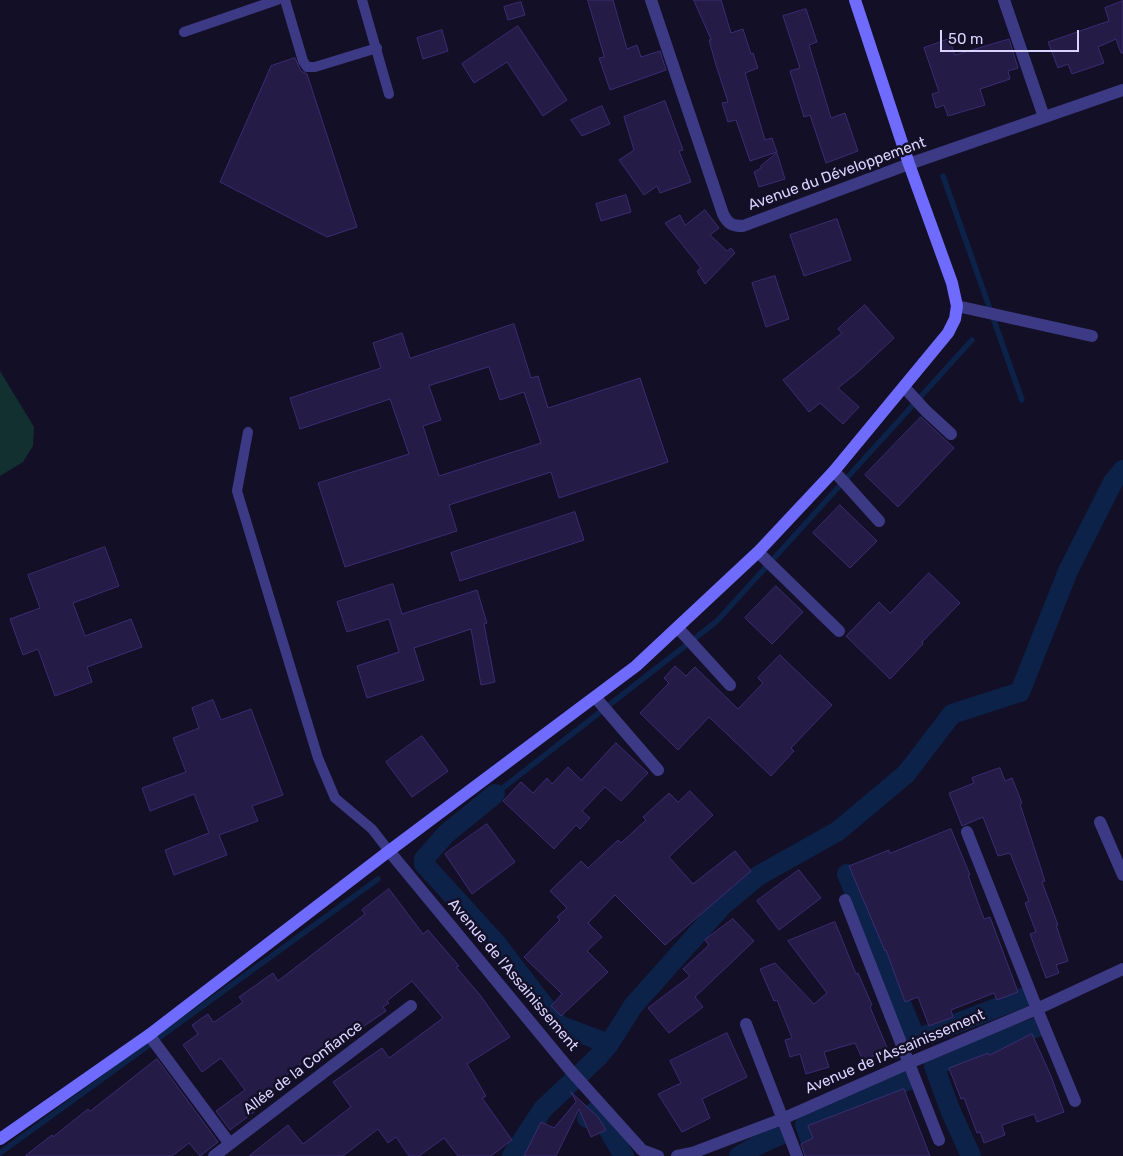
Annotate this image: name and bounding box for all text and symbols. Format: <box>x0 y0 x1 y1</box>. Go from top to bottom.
scale bar <box>943 20 1082 52</box>
text: 50 m <box>948 30 983 48</box>
street label: Avenue du Développement <box>746 133 928 215</box>
street label: Avenue de l'Assainissement <box>444 895 582 1055</box>
street label: Avenue de l'Assainissement <box>802 1006 988 1098</box>
street label: Allée de la Confiance <box>240 1017 366 1119</box>

